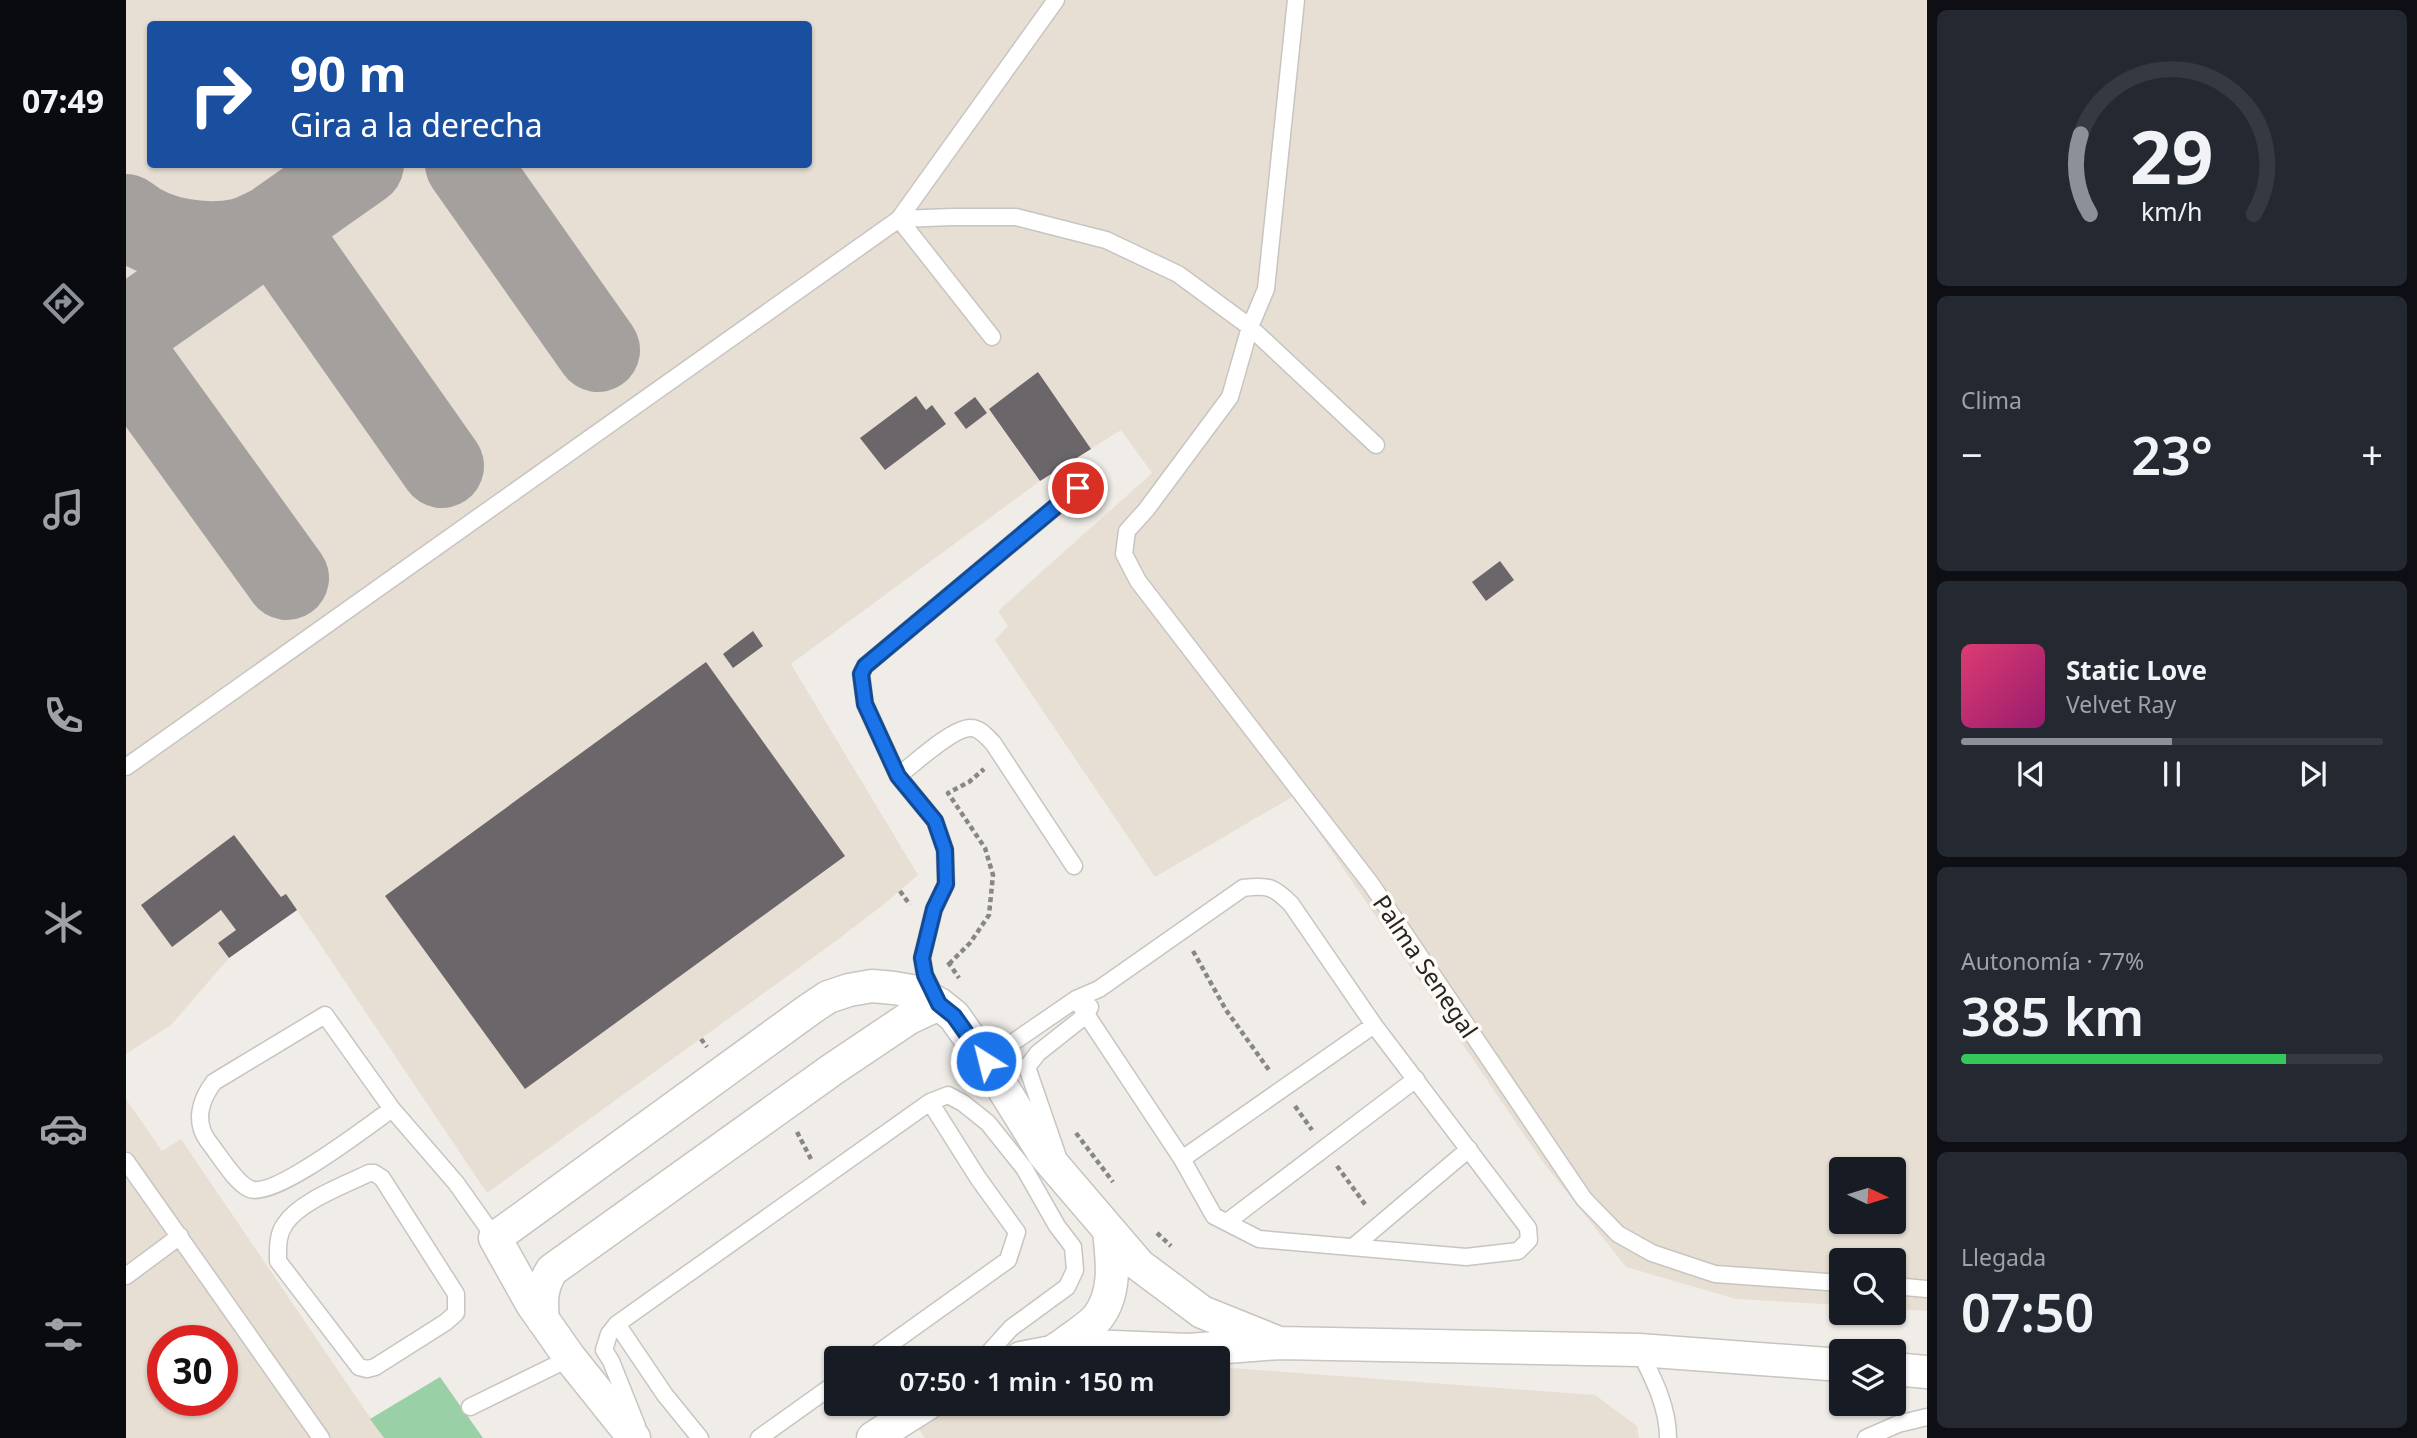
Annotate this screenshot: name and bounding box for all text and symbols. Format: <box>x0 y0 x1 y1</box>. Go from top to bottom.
text: 90 m <box>290 40 407 106</box>
icon: right <box>175 49 266 140</box>
text: 07:49 <box>22 79 104 122</box>
text: Gira a la derecha <box>290 103 543 146</box>
text: 29 <box>2130 106 2214 205</box>
text: km/h <box>2141 194 2203 228</box>
icon: directions <box>39 279 88 328</box>
text: Clima <box>1961 384 2022 416</box>
text: 23° <box>2131 419 2213 490</box>
text: − <box>1961 428 1983 480</box>
text: + <box>2361 428 2383 480</box>
pin <box>1048 458 1108 518</box>
icon: arrive <box>1059 469 1097 507</box>
icon: music <box>39 485 88 534</box>
text: Static Love <box>2066 652 2207 688</box>
text: Velvet Ray <box>2066 688 2176 720</box>
icon: phone <box>39 691 88 740</box>
icon: previous <box>2012 755 2050 793</box>
icon: pause <box>2153 755 2191 793</box>
icon: next <box>2294 755 2332 793</box>
street label: Palma Senegal <box>1366 888 1486 1044</box>
icon: climate <box>39 898 88 947</box>
text: Autonomía · 77% <box>1961 945 2144 977</box>
text: 385 km <box>1961 980 2144 1051</box>
position arrow <box>949 1024 1023 1098</box>
icon: car <box>39 1104 88 1153</box>
north arrow <box>1829 1157 1906 1234</box>
map controls <box>1829 1157 1906 1416</box>
text: Llegada <box>1961 1241 2046 1273</box>
button: search <box>1829 1248 1906 1325</box>
text: 07:50 <box>1961 1276 2094 1347</box>
icon: filters <box>39 1310 88 1359</box>
speed limit sign: 30 <box>147 1325 238 1416</box>
button: layers <box>1829 1339 1906 1416</box>
text: 07:50 · 1 min · 150 m <box>900 1363 1154 1399</box>

